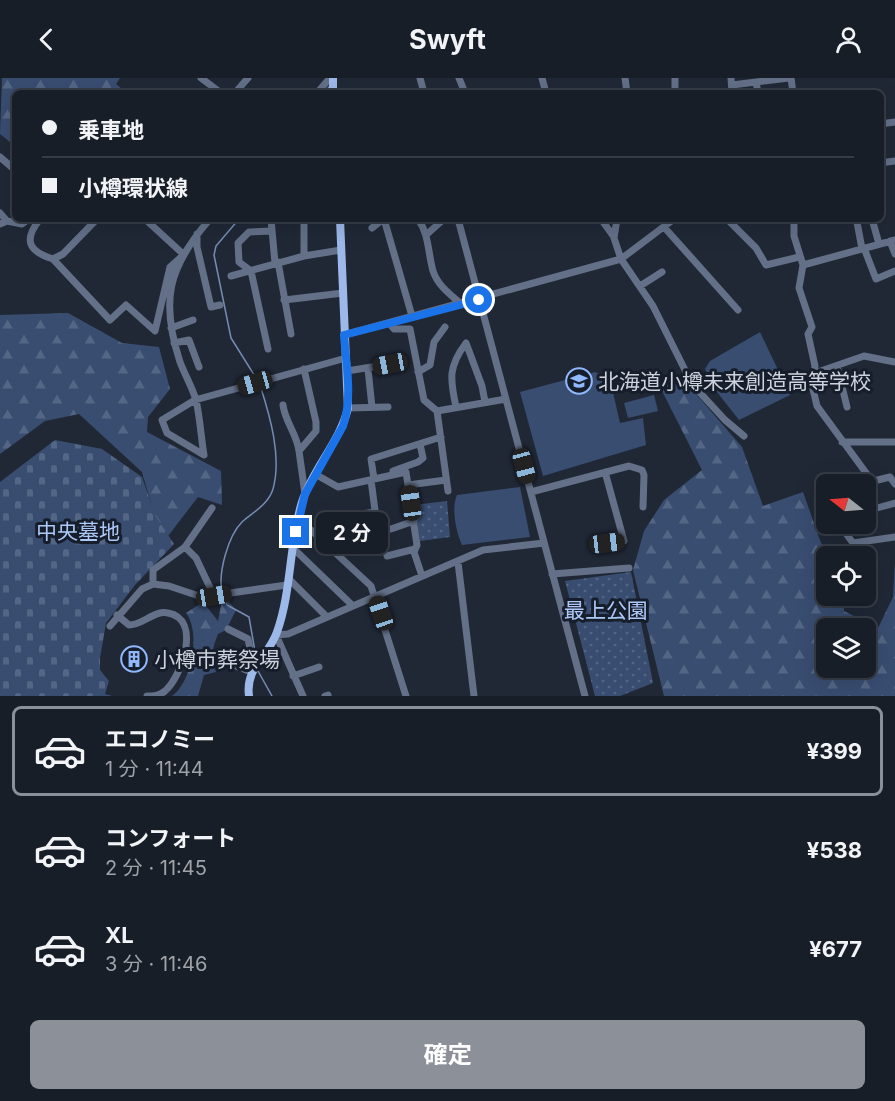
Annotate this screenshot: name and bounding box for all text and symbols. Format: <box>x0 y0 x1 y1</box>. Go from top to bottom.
icon: back <box>30 23 63 56</box>
text: Swyft <box>409 23 486 56</box>
icon: person <box>832 23 865 56</box>
text: 乗車地 <box>78 117 144 143</box>
text: 小樽環状線 <box>78 175 188 201</box>
route start <box>465 286 492 313</box>
car <box>371 352 409 376</box>
school or university icon: 北海道小樽未来創造高等学校 <box>564 366 594 396</box>
car <box>235 369 275 397</box>
place label: 北海道小樽未来創造高等学校 <box>598 369 871 394</box>
car <box>511 446 537 486</box>
north arrow <box>816 474 876 534</box>
map controls <box>816 474 876 678</box>
car <box>400 484 422 522</box>
callout: 2 分 <box>317 511 389 553</box>
route end <box>282 518 309 545</box>
park label: 中央墓地 <box>36 519 120 544</box>
text: 2 分 <box>333 521 371 545</box>
car <box>588 532 626 554</box>
button: locate <box>816 546 876 606</box>
car <box>195 584 233 608</box>
car <box>367 593 395 633</box>
park label: 最上公園 <box>564 598 648 623</box>
button: layers <box>816 618 876 678</box>
building icon: 小樽市葬祭場 <box>119 644 149 674</box>
place label: 小樽市葬祭場 <box>154 647 280 672</box>
icon: car <box>33 724 87 778</box>
text: エコノミー <box>105 726 215 752</box>
text: ¥399 <box>807 738 862 764</box>
text: 1 分 · 11:44 <box>105 757 204 781</box>
icon: car <box>33 823 87 877</box>
text: コンフォート <box>105 825 236 851</box>
text: ¥538 <box>807 837 862 863</box>
text: 2 分 · 11:45 <box>105 856 207 880</box>
icon: car <box>33 922 87 976</box>
text: XL <box>105 922 134 948</box>
text: ¥677 <box>809 936 862 962</box>
text: 3 分 · 11:46 <box>105 952 207 976</box>
button: 確定 <box>30 1020 865 1089</box>

